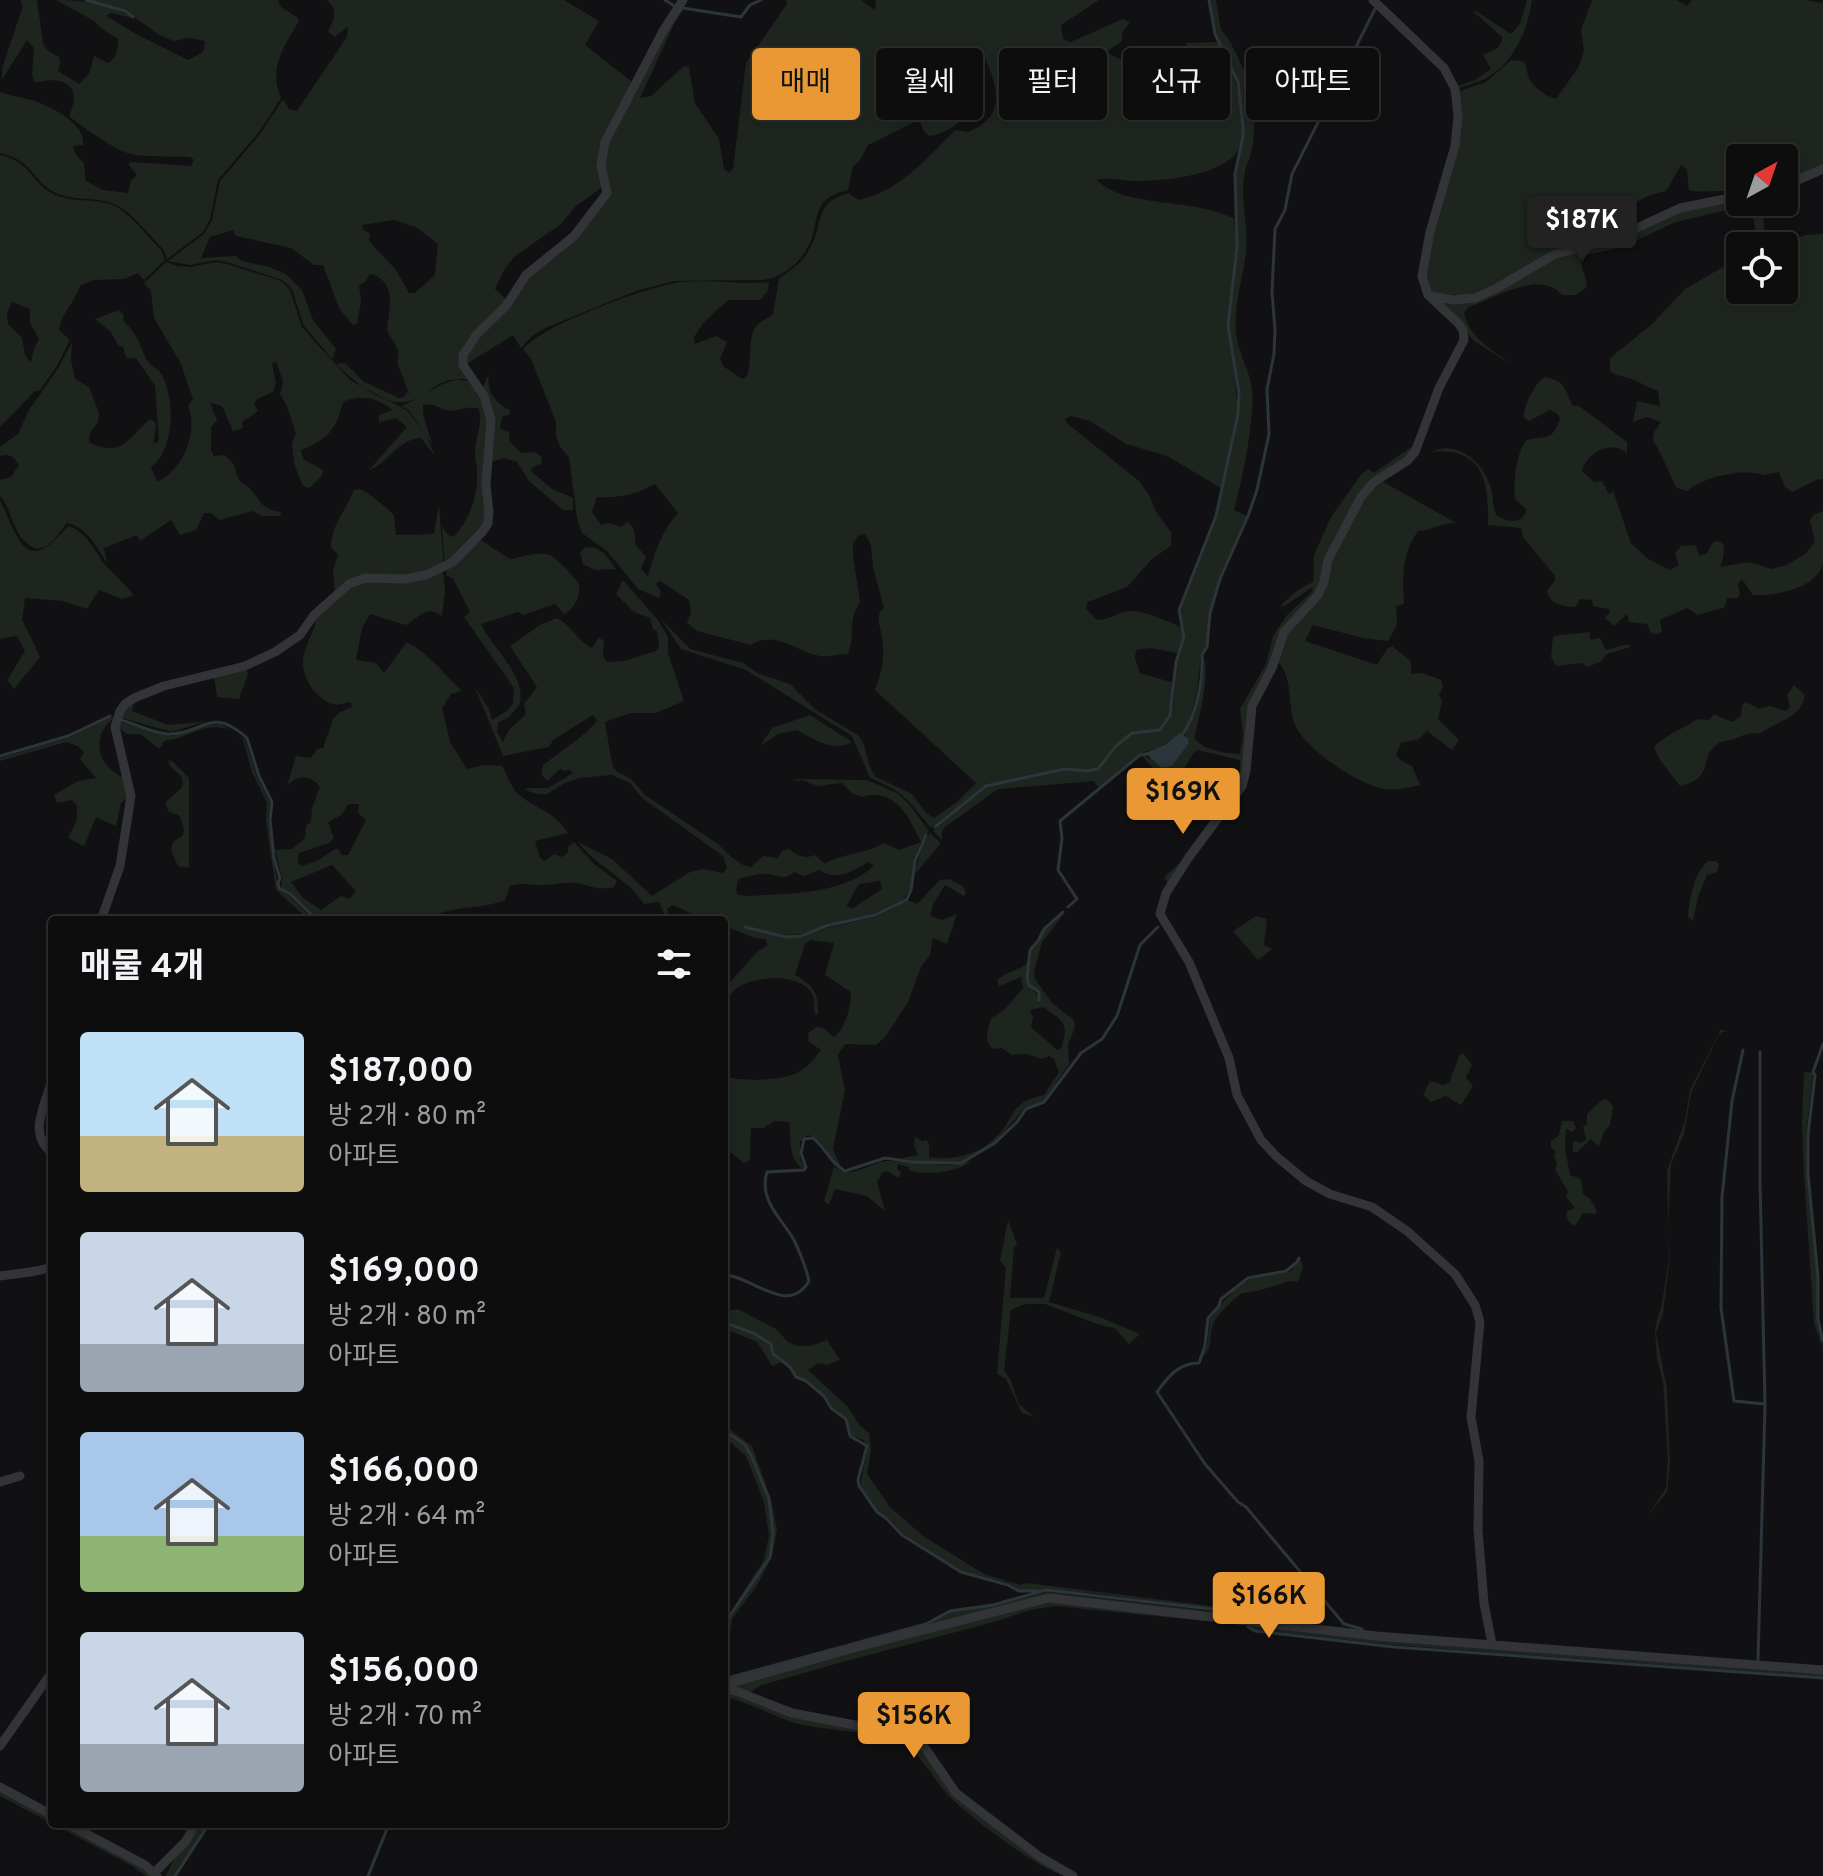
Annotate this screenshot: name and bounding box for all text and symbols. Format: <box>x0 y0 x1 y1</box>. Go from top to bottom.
chip: 매매 <box>752 48 860 120</box>
chip: 월세 <box>876 48 983 120</box>
chip: 필터 <box>999 48 1107 120</box>
chip: 신규 <box>1123 48 1230 120</box>
chip: 아파트 <box>1246 48 1379 120</box>
north arrow <box>1726 144 1798 216</box>
map controls <box>1726 144 1798 304</box>
pin: $187K <box>1526 196 1638 264</box>
text: $187K <box>1545 205 1619 238</box>
button: locate <box>1726 232 1798 304</box>
pin: $169K <box>1127 768 1239 836</box>
text: $169K <box>1145 777 1221 810</box>
icon: filters <box>652 942 696 986</box>
text: 매물 4개 <box>80 947 204 990</box>
text: $187,000 <box>328 1051 474 1094</box>
icon: home <box>144 1064 240 1160</box>
text: 방 2개 · 80 m² <box>328 1101 486 1134</box>
text: 아파트 <box>328 1141 400 1174</box>
text: $169,000 <box>328 1251 480 1294</box>
icon: home <box>144 1264 240 1360</box>
text: 방 2개 · 80 m² <box>328 1301 486 1334</box>
text: 아파트 <box>328 1341 400 1374</box>
text: $166,000 <box>328 1451 480 1494</box>
icon: home <box>144 1464 240 1560</box>
text: 방 2개 · 64 m² <box>328 1501 485 1534</box>
text: 아파트 <box>328 1541 400 1574</box>
pin: $166K <box>1213 1572 1325 1640</box>
text: $166K <box>1231 1581 1307 1614</box>
text: $156,000 <box>328 1651 480 1694</box>
icon: home <box>144 1664 240 1760</box>
pin: $156K <box>858 1692 970 1760</box>
text: 방 2개 · 70 m² <box>328 1701 482 1734</box>
text: $156K <box>876 1701 952 1734</box>
text: 아파트 <box>328 1741 400 1774</box>

